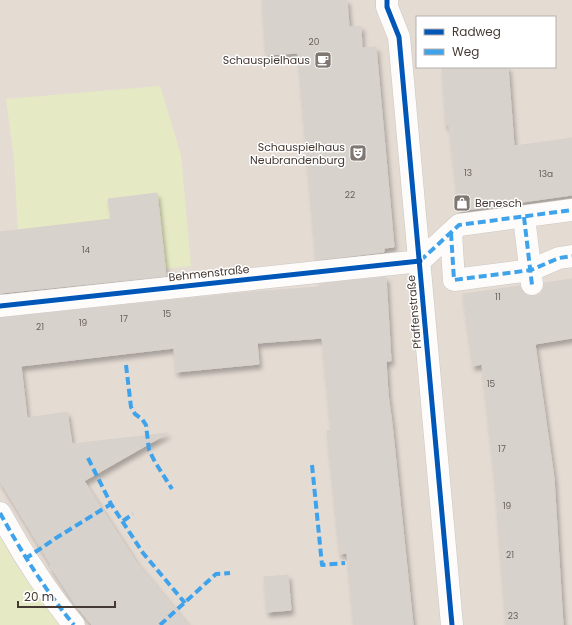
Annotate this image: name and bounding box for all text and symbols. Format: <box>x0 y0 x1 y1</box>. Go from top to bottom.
legend <box>416 16 556 68</box>
text: Radweg <box>452 23 501 40</box>
house number: 20 <box>309 36 320 48</box>
text: Weg <box>452 43 479 60</box>
cafe icon: Schauspielhaus <box>313 50 333 70</box>
place label: Schauspielhaus <box>223 52 310 68</box>
place label: Schauspielhaus Neubrandenburg <box>250 139 345 168</box>
theatre icon: Schauspielhaus Neubrandenburg <box>348 143 368 163</box>
house number: 13 <box>464 167 472 179</box>
house number: 13a <box>539 168 553 180</box>
house number: 22 <box>345 189 355 201</box>
shop icon: Benesch <box>452 193 472 213</box>
place label: Benesch <box>475 195 522 211</box>
house number: 14 <box>82 244 91 256</box>
street label: Behmenstraße <box>168 261 250 285</box>
street label: Pfaffenstraße <box>403 274 425 350</box>
house number: 11 <box>495 291 501 303</box>
house number: 15 <box>163 308 172 320</box>
house number: 17 <box>120 313 128 325</box>
house number: 19 <box>79 317 88 329</box>
house number: 21 <box>36 321 44 333</box>
house number: 15 <box>487 378 496 390</box>
house number: 17 <box>498 443 506 455</box>
house number: 19 <box>503 500 512 512</box>
house number: 21 <box>506 549 514 561</box>
scale bar <box>18 583 115 609</box>
text: 20 m <box>24 588 54 605</box>
house number: 23 <box>508 610 518 622</box>

